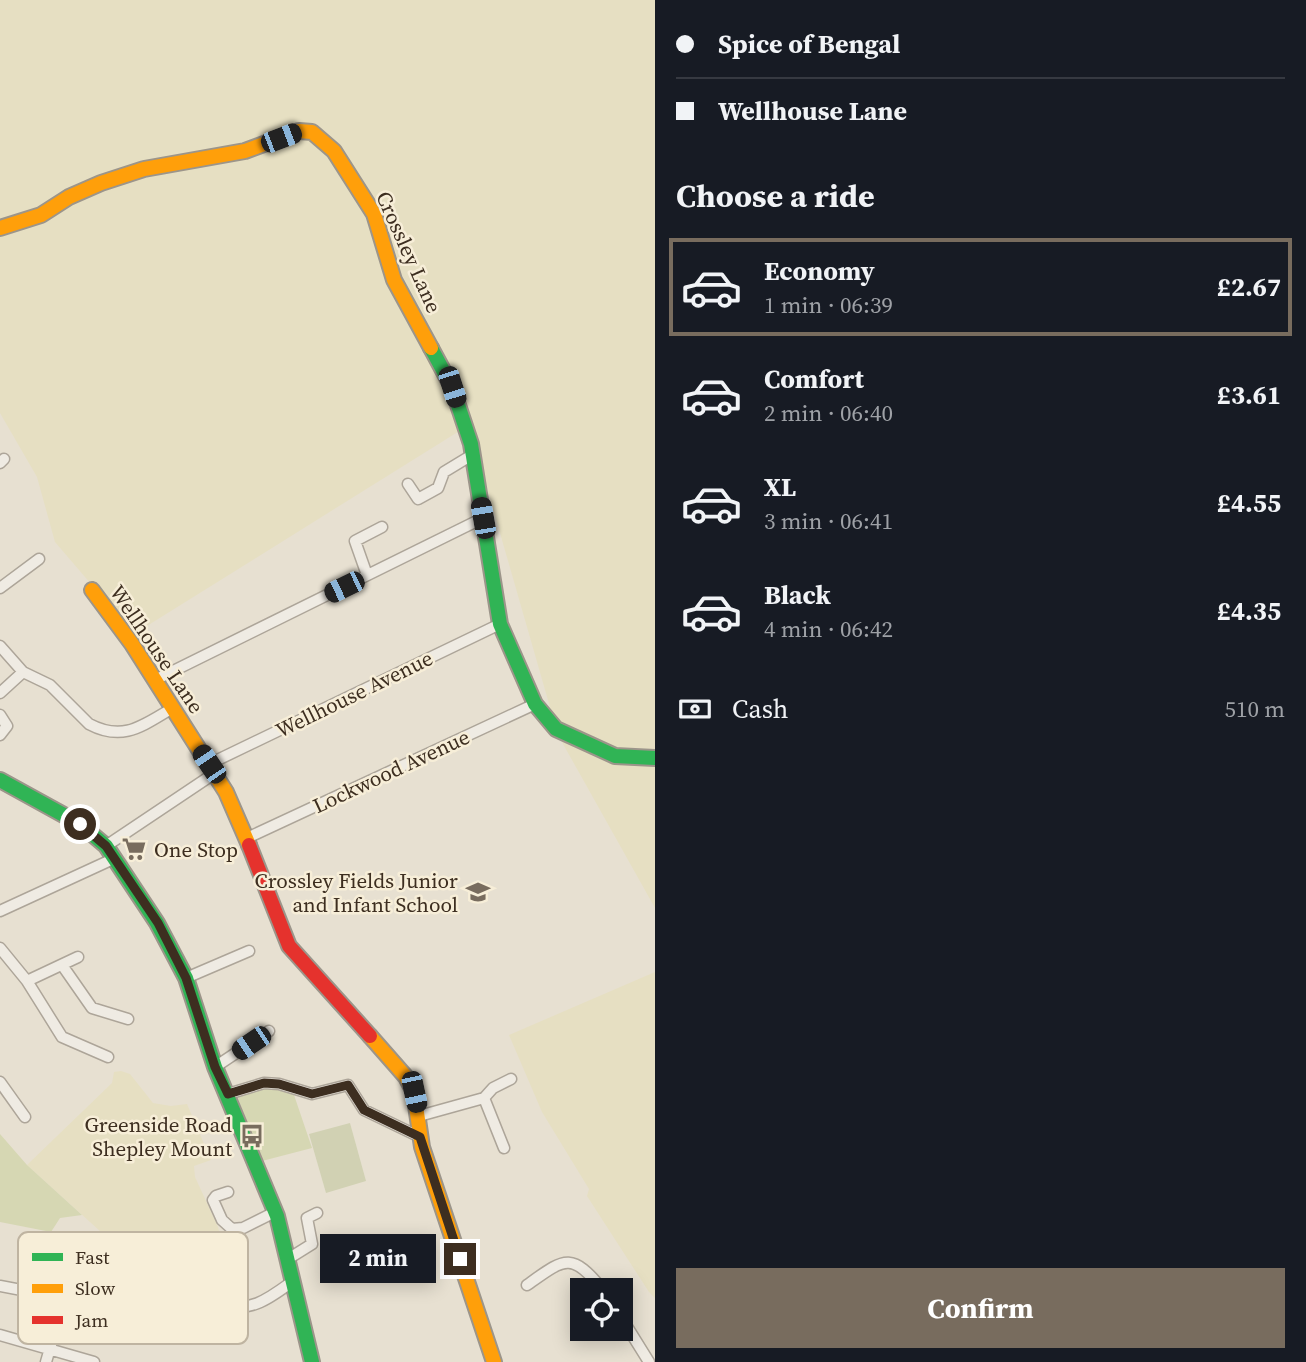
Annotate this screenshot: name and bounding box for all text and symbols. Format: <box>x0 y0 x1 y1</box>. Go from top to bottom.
text: Spice of Bengal <box>718 26 900 62</box>
text: Wellhouse Lane <box>718 93 907 129</box>
car <box>258 121 305 155</box>
text: Choose a ride <box>676 174 875 218</box>
street label: Crossley Lane <box>369 187 449 317</box>
text: Economy <box>764 253 875 289</box>
icon: car <box>680 256 743 319</box>
text: £2.67 <box>1217 269 1281 305</box>
text: 1 min · 06:39 <box>764 289 893 321</box>
text: Comfort <box>764 361 864 397</box>
car <box>436 364 469 410</box>
icon: car <box>680 364 743 427</box>
text: £3.61 <box>1217 377 1281 413</box>
text: 2 min · 06:40 <box>764 397 893 429</box>
text: XL <box>764 469 796 505</box>
icon: car <box>680 472 743 535</box>
text: £4.55 <box>1217 485 1281 521</box>
car <box>470 495 497 541</box>
text: 3 min · 06:41 <box>764 505 893 537</box>
car <box>321 568 368 606</box>
text: Black <box>764 577 831 613</box>
street label: Wellhouse Lane <box>103 579 211 719</box>
icon: car <box>680 580 743 643</box>
text: £4.35 <box>1217 593 1281 629</box>
text: 4 min · 06:42 <box>764 613 893 645</box>
street label: Wellhouse Avenue <box>271 643 437 745</box>
icon: cash <box>676 690 714 728</box>
text: Cash <box>732 691 788 727</box>
text: 510 m <box>1224 693 1285 725</box>
street label: Lockwood Avenue <box>308 722 474 820</box>
car <box>189 741 230 787</box>
route start <box>64 808 96 840</box>
supermarket icon: One Stop <box>120 835 148 863</box>
place label: One Stop <box>154 835 238 864</box>
place label: Crossley Fields Junior and Infant School <box>254 866 458 919</box>
school or university icon: Crossley Fields Junior and Infant School <box>464 878 492 906</box>
car <box>228 1023 275 1063</box>
car <box>400 1069 429 1115</box>
place label: Greenside Road Shepley Mount <box>84 1110 232 1163</box>
bus stop icon: Greenside Road Shepley Mount <box>238 1122 266 1150</box>
legend <box>18 1232 248 1344</box>
callout: 2 min <box>320 1234 435 1284</box>
text: 2 min <box>348 1242 408 1274</box>
route end <box>444 1243 476 1275</box>
text: Fast <box>75 1244 110 1270</box>
button: Confirm <box>676 1268 1285 1348</box>
text: Slow <box>75 1275 116 1301</box>
map controls <box>570 1278 633 1341</box>
button: locate <box>570 1278 633 1341</box>
text: Jam <box>74 1307 108 1333</box>

